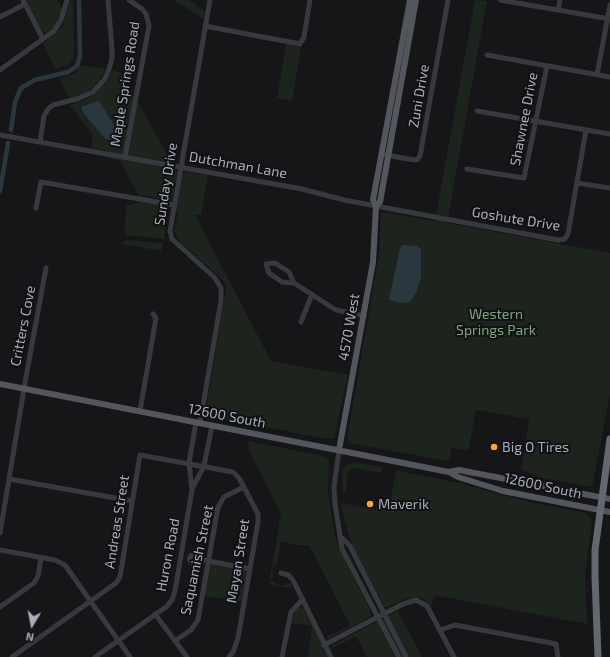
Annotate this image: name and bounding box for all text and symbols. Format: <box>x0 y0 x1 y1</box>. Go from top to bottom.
street label: Maple Springs Road <box>107 20 143 148</box>
street label: Zuni Drive <box>405 63 433 129</box>
street label: Shawnee Drive <box>507 71 541 167</box>
street label: Sunday Drive <box>151 141 181 227</box>
street label: Dutchman Lane <box>188 148 288 182</box>
street label: Goshute Drive <box>471 204 561 234</box>
street label: Critters Cove <box>7 284 39 368</box>
street label: 4570 West <box>335 292 363 362</box>
park label: Western Springs Park <box>456 306 536 338</box>
street label: 12600 South <box>187 400 267 432</box>
place label: Big O Tires <box>502 439 569 455</box>
marker: Big O Tires <box>489 442 499 452</box>
street label: 12600 South <box>503 470 583 502</box>
street label: Andreas Street <box>101 474 133 570</box>
place label: Maverik <box>378 496 429 512</box>
marker: Maverik <box>365 499 375 509</box>
street label: Saquamish Street <box>177 503 217 617</box>
street label: Huron Road <box>153 517 183 593</box>
street label: Mayan Street <box>223 518 253 604</box>
north arrow <box>12 605 52 645</box>
text: N <box>25 630 35 644</box>

